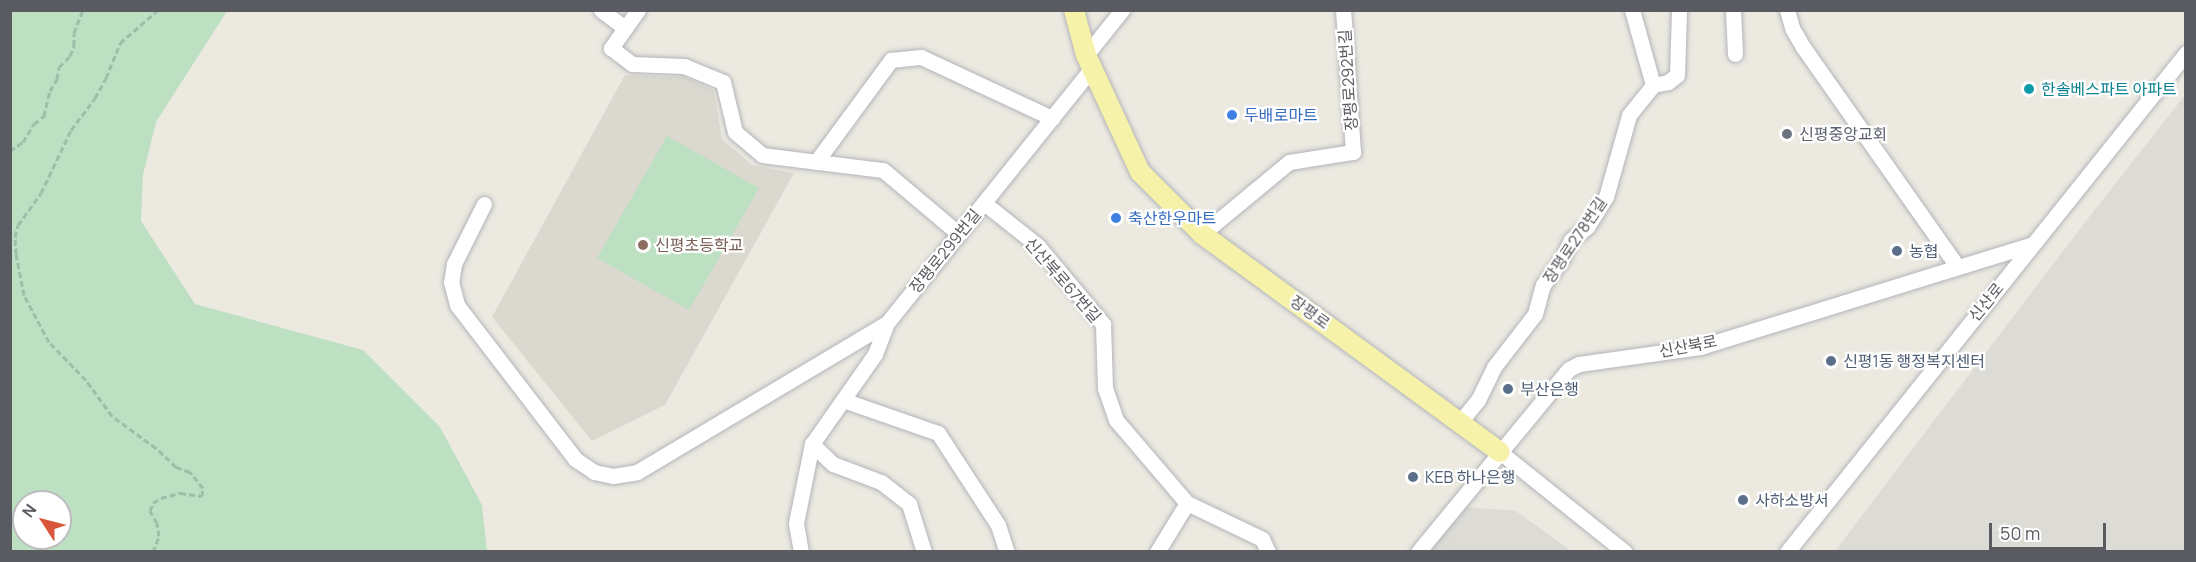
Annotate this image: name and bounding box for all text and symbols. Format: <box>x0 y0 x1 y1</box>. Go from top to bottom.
street label: 장평로292번길 <box>1335 29 1361 131</box>
place label: 한솔베스파트 아파트 <box>2041 79 2177 99</box>
marker: 한솔베스파트 아파트 <box>2022 82 2036 96</box>
place label: 두배로마트 <box>1244 105 1318 125</box>
marker: 두배로마트 <box>1225 108 1239 122</box>
place label: 신평중앙교회 <box>1799 124 1887 144</box>
marker: 신평중앙교회 <box>1780 127 1794 141</box>
street label: 장평로278번길 <box>1539 193 1611 287</box>
street label: 장평로299번길 <box>905 205 985 297</box>
place label: 축산한우마트 <box>1128 208 1216 228</box>
marker: 축산한우마트 <box>1109 211 1123 225</box>
street label: 신산북로67번길 <box>1021 234 1105 326</box>
place label: 신평초등학교 <box>655 235 743 255</box>
marker: 신평초등학교 <box>636 238 650 252</box>
place label: 농협 <box>1909 241 1938 261</box>
marker: 농협 <box>1890 244 1904 258</box>
street label: 신산로 <box>1965 279 2007 325</box>
street label: 장평로 <box>1286 291 1334 333</box>
street label: 신산북로 <box>1657 331 1719 361</box>
place label: 신평1동 행정복지센터 <box>1843 351 1985 371</box>
marker: 신평1동 행정복지센터 <box>1824 354 1838 368</box>
place label: 부산은행 <box>1520 379 1579 399</box>
marker: 부산은행 <box>1501 382 1515 396</box>
place label: KEB 하나은행 <box>1425 467 1516 487</box>
marker: KEB 하나은행 <box>1406 470 1420 484</box>
north arrow <box>12 490 72 550</box>
place label: 사하소방서 <box>1755 490 1829 510</box>
marker: 사하소방서 <box>1736 493 1750 507</box>
text: N <box>17 499 41 522</box>
scale bar <box>1992 511 2109 549</box>
text: 50 m <box>2000 521 2040 545</box>

